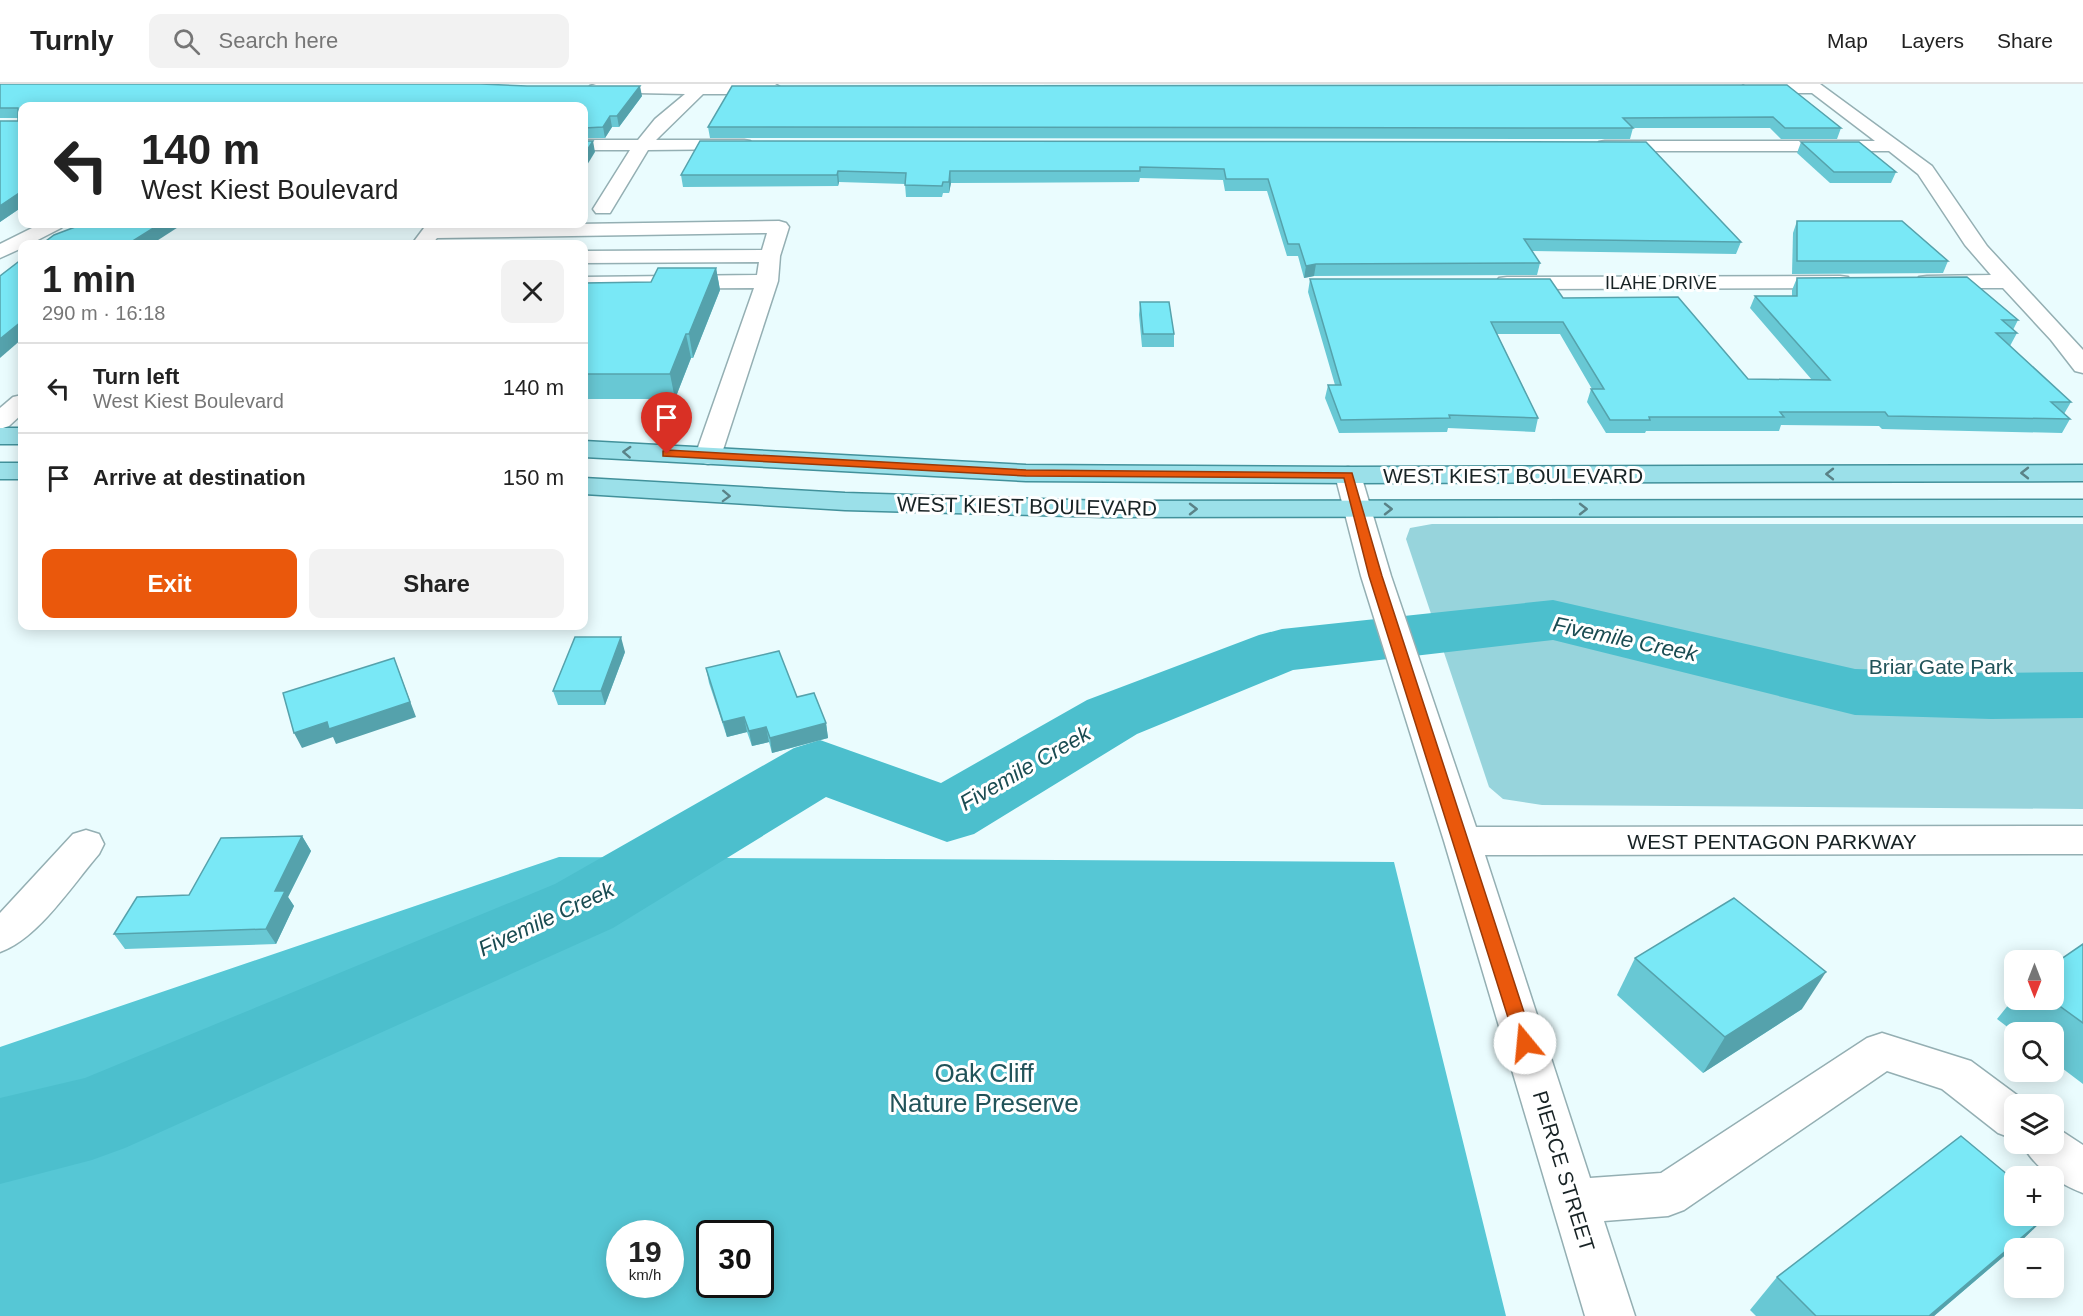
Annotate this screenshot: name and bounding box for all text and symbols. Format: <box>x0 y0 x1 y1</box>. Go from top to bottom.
search box <box>149 14 569 68</box>
text: Turnly <box>30 25 113 56</box>
icon: search <box>170 25 203 58</box>
text: Search here <box>218 28 338 53</box>
text: Map <box>1827 29 1868 52</box>
text: Layers <box>1901 29 1964 52</box>
text: Share <box>1997 29 2053 52</box>
icon: left <box>42 126 120 204</box>
text: 140 m <box>141 126 260 173</box>
text: West Kiest Boulevard <box>141 175 399 205</box>
text: 1 min <box>42 259 136 300</box>
button: close <box>501 260 564 323</box>
street label: ILAHE DRIVE <box>1605 273 1717 293</box>
text: 290 m · 16:18 <box>42 302 165 324</box>
text: Turn left <box>93 364 179 389</box>
icon: left <box>42 372 75 405</box>
text: 140 m <box>503 375 564 400</box>
text: West Kiest Boulevard <box>93 390 284 412</box>
pin <box>641 392 692 454</box>
icon: arrive <box>650 401 683 434</box>
one-way arrow <box>623 445 632 458</box>
icon: arrive <box>42 462 75 495</box>
street label: WEST KIEST BOULEVARD <box>1383 464 1643 487</box>
text: Arrive at destination <box>93 465 306 490</box>
text: 150 m <box>503 465 564 490</box>
one-way arrow <box>2020 467 2029 479</box>
one-way arrow <box>1825 468 1834 480</box>
one-way arrow <box>721 489 730 502</box>
street label: WEST KIEST BOULEVARD <box>897 492 1157 520</box>
one-way arrow <box>1189 503 1198 515</box>
one-way arrow <box>1384 503 1393 515</box>
one-way arrow <box>1579 503 1588 515</box>
button: Exit <box>42 549 297 618</box>
button: Share <box>309 549 564 618</box>
water label: Fivemile Creek <box>1551 612 1700 667</box>
park label: Briar Gate Park <box>1869 655 2014 678</box>
water label: Fivemile Creek <box>955 720 1096 816</box>
street label: WEST PENTAGON PARKWAY <box>1627 830 1917 853</box>
water label: Fivemile Creek <box>474 876 619 961</box>
north arrow <box>2004 950 2064 1010</box>
map controls <box>2004 950 2064 1298</box>
position arrow <box>1493 1011 1557 1075</box>
button: search <box>2004 1022 2064 1082</box>
park label: Oak Cliff Nature Preserve <box>889 1058 1079 1118</box>
street label: PIERCE STREET <box>1529 1088 1599 1254</box>
button: layers <box>2004 1094 2064 1154</box>
button: + <box>2004 1166 2064 1226</box>
speed limit sign: 30 <box>696 1220 774 1298</box>
text: 19 <box>628 1235 662 1268</box>
button: − <box>2004 1238 2064 1298</box>
text: km/h <box>629 1266 661 1283</box>

